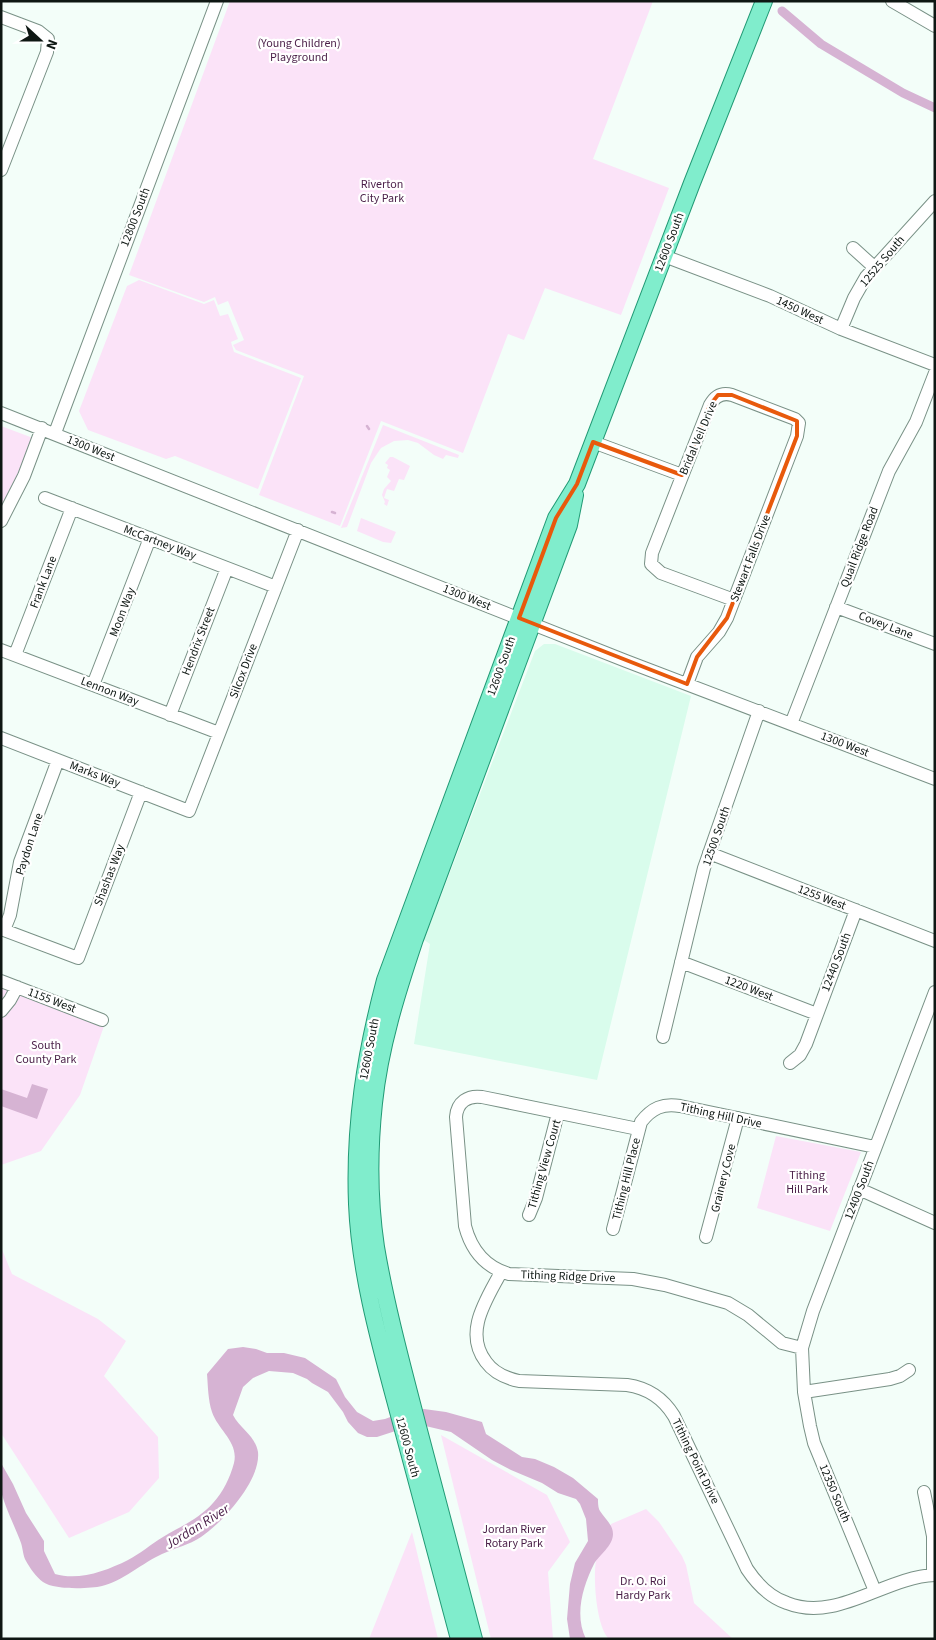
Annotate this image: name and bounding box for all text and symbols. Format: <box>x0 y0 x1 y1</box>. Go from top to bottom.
north arrow <box>15 15 65 65</box>
park label: (Young Children) Playground <box>257 35 341 66</box>
text: N <box>40 36 62 52</box>
park label: Riverton City Park <box>360 176 404 207</box>
street label: 12800 South <box>116 185 155 249</box>
street label: 12600 South <box>650 210 689 274</box>
street label: 12525 South <box>856 232 909 291</box>
street label: 1450 West <box>773 292 826 329</box>
street label: Bridal Veil Drive <box>675 399 722 478</box>
street label: 1300 West <box>64 431 117 466</box>
street label: Quail Ridge Road <box>836 504 883 590</box>
street label: Stewart Falls Drive <box>726 512 775 604</box>
street label: McCartney Way <box>121 521 199 564</box>
street label: Frank Lane <box>26 553 61 611</box>
street label: 1300 West <box>440 580 493 615</box>
street label: Moon Way <box>105 585 140 639</box>
street label: Hendrix Street <box>178 605 219 678</box>
street label: Covey Lane <box>856 607 916 644</box>
street label: 12600 South <box>483 634 520 698</box>
street label: Silcox Drive <box>225 641 262 701</box>
street label: Lennon Way <box>78 673 142 710</box>
street label: 1300 West <box>818 727 871 761</box>
street label: Marks Way <box>67 757 123 792</box>
street label: 12500 South <box>698 804 735 868</box>
street label: Paydon Lane <box>11 811 48 877</box>
street label: Shashas Way <box>90 841 129 909</box>
street label: 1255 West <box>795 880 848 914</box>
street label: 12440 South <box>817 930 856 994</box>
street label: 1220 West <box>722 971 775 1005</box>
street label: 1155 West <box>25 983 78 1017</box>
street label: 12600 South <box>355 1017 384 1081</box>
park label: South County Park <box>16 1037 77 1068</box>
street label: Tithing Hill Drive <box>678 1099 763 1132</box>
street label: Tithing View Court <box>524 1117 565 1211</box>
street label: Tithing Hill Place <box>608 1136 645 1222</box>
street label: Grainery Cove <box>707 1142 740 1214</box>
street label: 12400 South <box>840 1158 879 1222</box>
park label: Tithing Hill Park <box>786 1167 828 1198</box>
street label: Tithing Ridge Drive <box>520 1266 616 1287</box>
street label: 12600 South <box>391 1415 424 1479</box>
street label: Tithing Point Drive <box>668 1416 724 1507</box>
street label: 12350 South <box>815 1461 855 1525</box>
water label: Jordan River <box>161 1499 234 1555</box>
park label: Jordan River Rotary Park <box>482 1521 547 1552</box>
park label: Dr. O. Roi Hardy Park <box>615 1573 671 1604</box>

